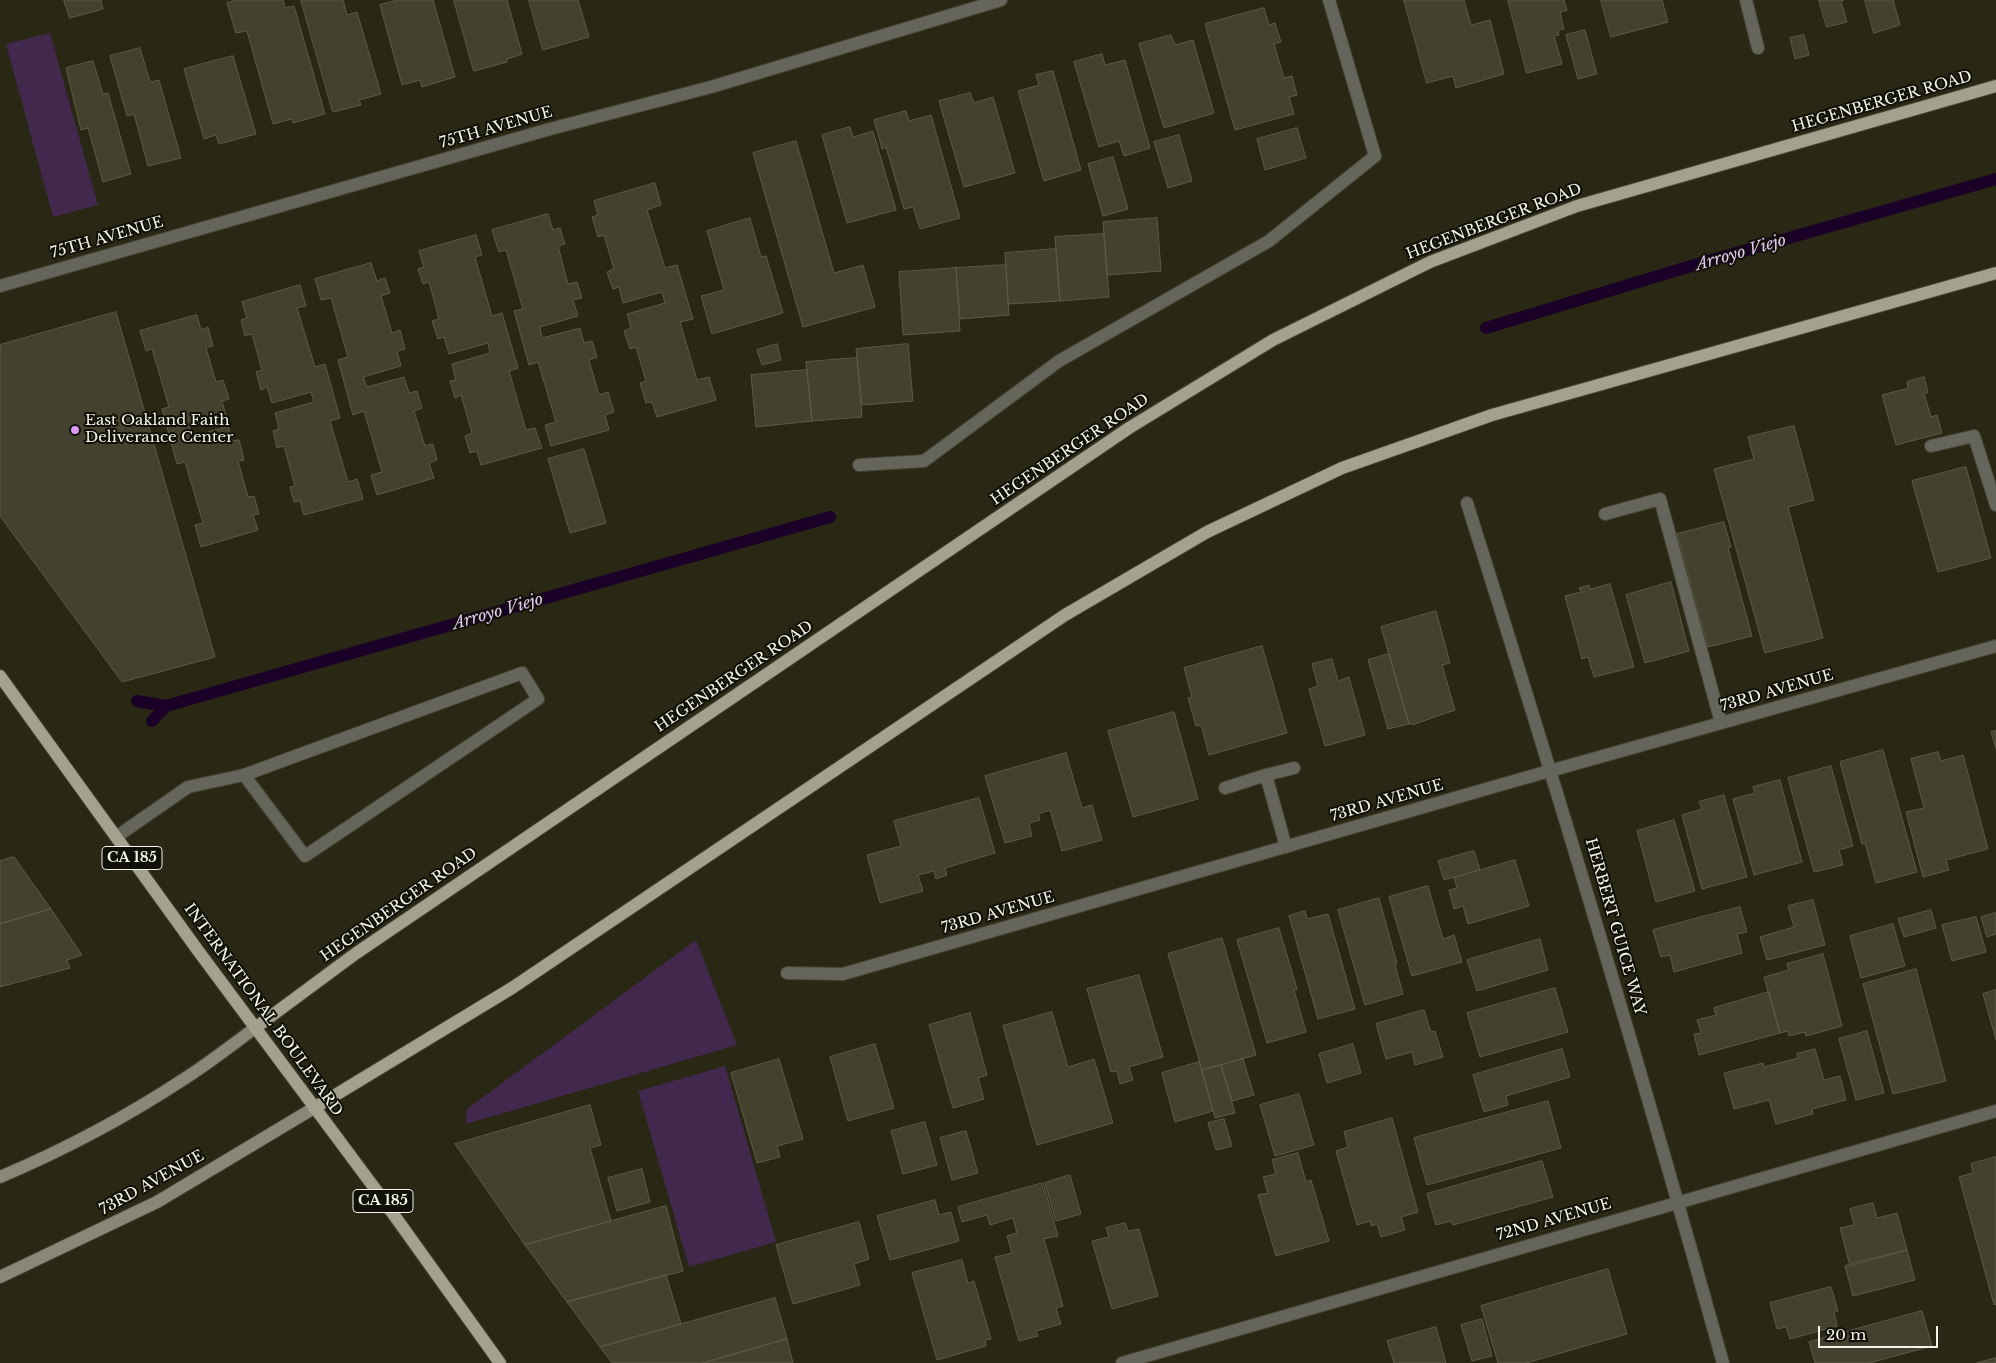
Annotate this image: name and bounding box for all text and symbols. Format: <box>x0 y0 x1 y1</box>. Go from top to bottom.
street label: HEGENBERGER ROAD <box>1790 68 1974 136</box>
street label: 75TH AVENUE <box>438 103 554 153</box>
street label: HEGENBERGER ROAD <box>1404 180 1584 264</box>
street label: 75TH AVENUE <box>49 213 165 263</box>
water label: Arroyo Viejo <box>1694 231 1788 275</box>
street label: HEGENBERGER ROAD <box>988 390 1152 510</box>
place label: East Oakland Faith Deliverance Center <box>85 412 233 447</box>
marker: East Oakland Faith Deliverance Center <box>69 424 81 436</box>
water label: Arroyo Viejo <box>451 590 545 634</box>
street label: HEGENBERGER ROAD <box>652 617 816 737</box>
street label: 73RD AVENUE <box>1718 666 1836 716</box>
street label: 73RD AVENUE <box>1328 776 1446 826</box>
street label: HERBERT GUICE WAY <box>1581 836 1649 1018</box>
street label: HEGENBERGER ROAD <box>318 844 480 966</box>
road number: CA 185 <box>102 846 162 870</box>
street label: 73RD AVENUE <box>939 888 1057 938</box>
street label: INTERNATIONAL BOULEVARD <box>180 900 346 1120</box>
street label: 73RD AVENUE <box>97 1147 207 1219</box>
road number: CA 185 <box>353 1190 413 1212</box>
street label: 72ND AVENUE <box>1495 1195 1613 1245</box>
scale bar <box>1821 1316 1941 1348</box>
text: 20 m <box>1826 1325 1866 1344</box>

